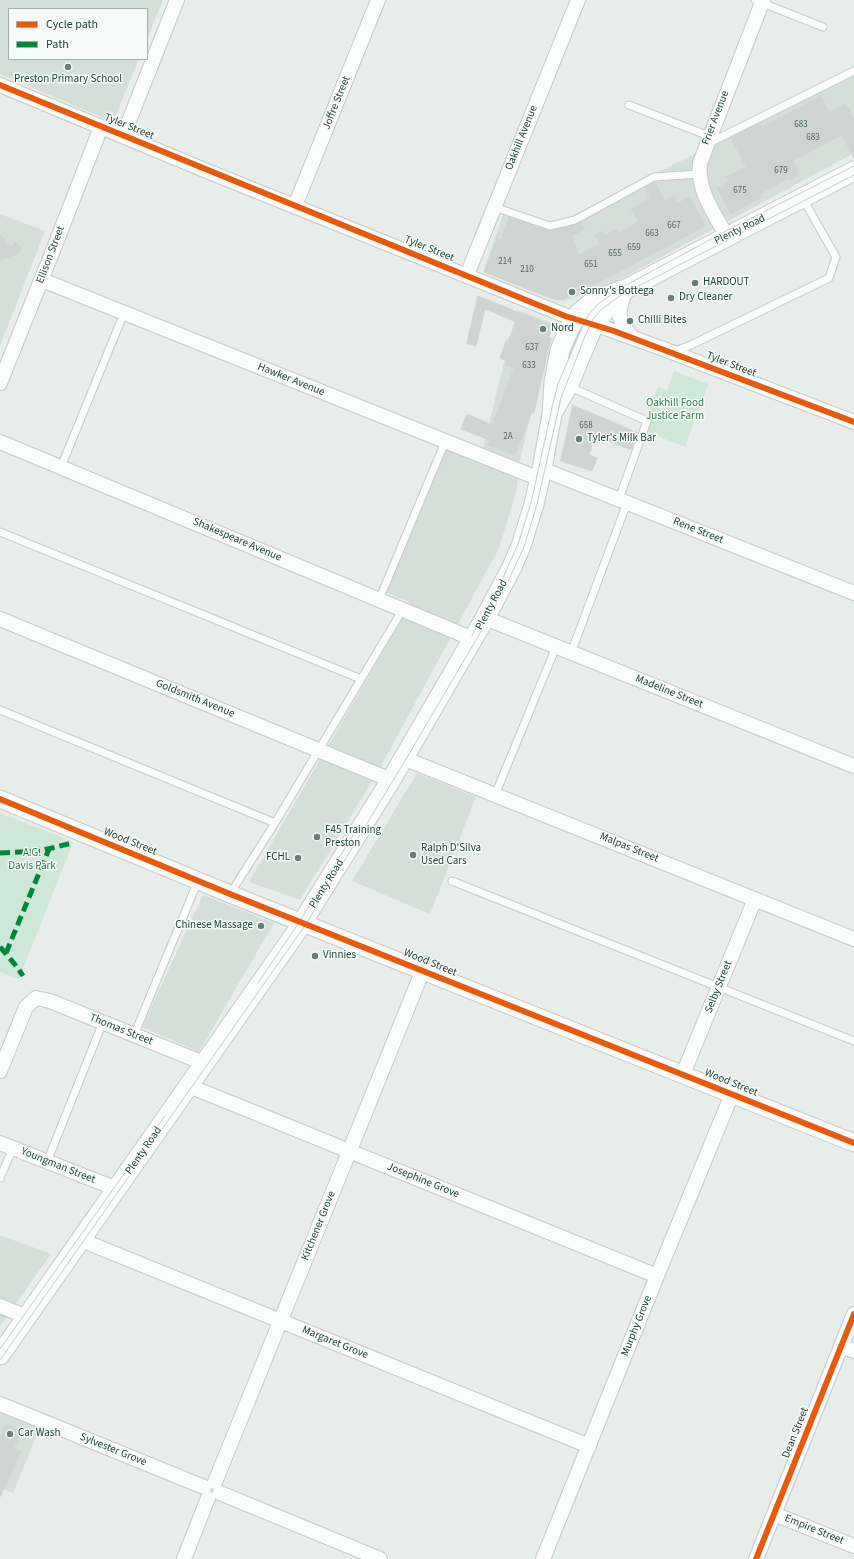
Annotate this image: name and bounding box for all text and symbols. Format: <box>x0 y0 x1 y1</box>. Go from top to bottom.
legend <box>8 8 148 60</box>
text: Cycle path <box>46 16 98 33</box>
text: Path <box>46 36 69 53</box>
marker: Preston Primary School <box>63 62 73 72</box>
place label: Preston Primary School <box>14 73 122 87</box>
street label: Joffre Street <box>320 74 354 132</box>
street label: Frier Avenue <box>700 89 732 147</box>
street label: Oakhill Avenue <box>503 104 541 172</box>
street label: Tyler Street <box>102 111 156 143</box>
house number: 683 <box>794 120 808 130</box>
house number: 683 <box>806 133 820 143</box>
house number: 679 <box>774 166 788 176</box>
house number: 675 <box>733 186 747 196</box>
street label: Plenty Road <box>712 212 768 248</box>
house number: 667 <box>667 221 681 231</box>
street label: Ellison Street <box>34 224 68 286</box>
house number: 663 <box>645 229 659 239</box>
street label: Tyler Street <box>402 233 456 265</box>
house number: 659 <box>627 243 641 253</box>
house number: 655 <box>608 249 622 259</box>
house number: 214 <box>498 257 512 267</box>
house number: 651 <box>584 260 598 270</box>
house number: 210 <box>520 265 534 275</box>
place label: HARDOUT <box>703 276 749 290</box>
marker: HARDOUT <box>690 278 700 288</box>
place label: Sonny's Bottega <box>580 285 654 299</box>
marker: Sonny's Bottega <box>567 287 577 297</box>
place label: Dry Cleaner <box>679 291 732 305</box>
marker: Dry Cleaner <box>666 293 676 303</box>
place label: Chilli Bites <box>638 314 686 328</box>
marker: Chilli Bites <box>625 316 635 326</box>
place label: Nord <box>551 322 574 336</box>
marker: Nord <box>538 324 548 334</box>
house number: 637 <box>525 343 539 353</box>
street label: Tyler Street <box>704 349 758 381</box>
street label: Hawker Avenue <box>255 361 327 399</box>
house number: 633 <box>522 361 536 371</box>
park label: Oakhill Food Justice Farm <box>646 397 704 423</box>
house number: 658 <box>579 421 593 431</box>
house number: 2A <box>503 432 513 442</box>
place label: Tyler's Milk Bar <box>587 432 656 446</box>
marker: Tyler's Milk Bar <box>574 434 584 444</box>
street label: Shakespeare Avenue <box>191 515 283 565</box>
street label: Rene Street <box>671 515 725 547</box>
street label: Plenty Road <box>473 578 511 632</box>
street label: Madeline Street <box>633 672 705 712</box>
street label: Goldsmith Avenue <box>154 677 236 721</box>
place label: F45 Training Preston <box>325 824 381 850</box>
street label: Wood Street <box>101 825 159 859</box>
street label: Malpas Street <box>598 830 660 866</box>
marker: F45 Training Preston <box>312 832 322 842</box>
place label: Ralph D'Silva Used Cars <box>421 842 481 868</box>
park label: A.G. Davis Park <box>8 847 56 873</box>
marker: Ralph D'Silva Used Cars <box>408 850 418 860</box>
place label: FCHL <box>266 851 290 865</box>
marker: FCHL <box>293 853 303 863</box>
street label: Plenty Road <box>307 857 347 911</box>
place label: Chinese Massage <box>175 919 253 933</box>
marker: Chinese Massage <box>256 921 266 931</box>
street label: Wood Street <box>401 946 459 980</box>
place label: Vinnies <box>323 949 356 963</box>
marker: Vinnies <box>310 951 320 961</box>
street label: Selby Street <box>703 959 735 1015</box>
street label: Thomas Street <box>88 1011 154 1049</box>
street label: Wood Street <box>702 1066 760 1100</box>
street label: Plenty Road <box>123 1125 165 1177</box>
street label: Youngman Street <box>19 1145 97 1187</box>
street label: Josephine Grove <box>385 1161 461 1201</box>
street label: Kitchener Grove <box>299 1189 339 1263</box>
street label: Murphy Grove <box>619 1294 655 1358</box>
street label: Margaret Grove <box>300 1324 370 1362</box>
street label: Dean Street <box>780 1406 812 1460</box>
place label: Car Wash <box>18 1427 60 1441</box>
marker: Car Wash <box>5 1429 15 1439</box>
street label: Sylvester Grove <box>78 1431 148 1469</box>
street label: Empire Street <box>782 1512 846 1548</box>

